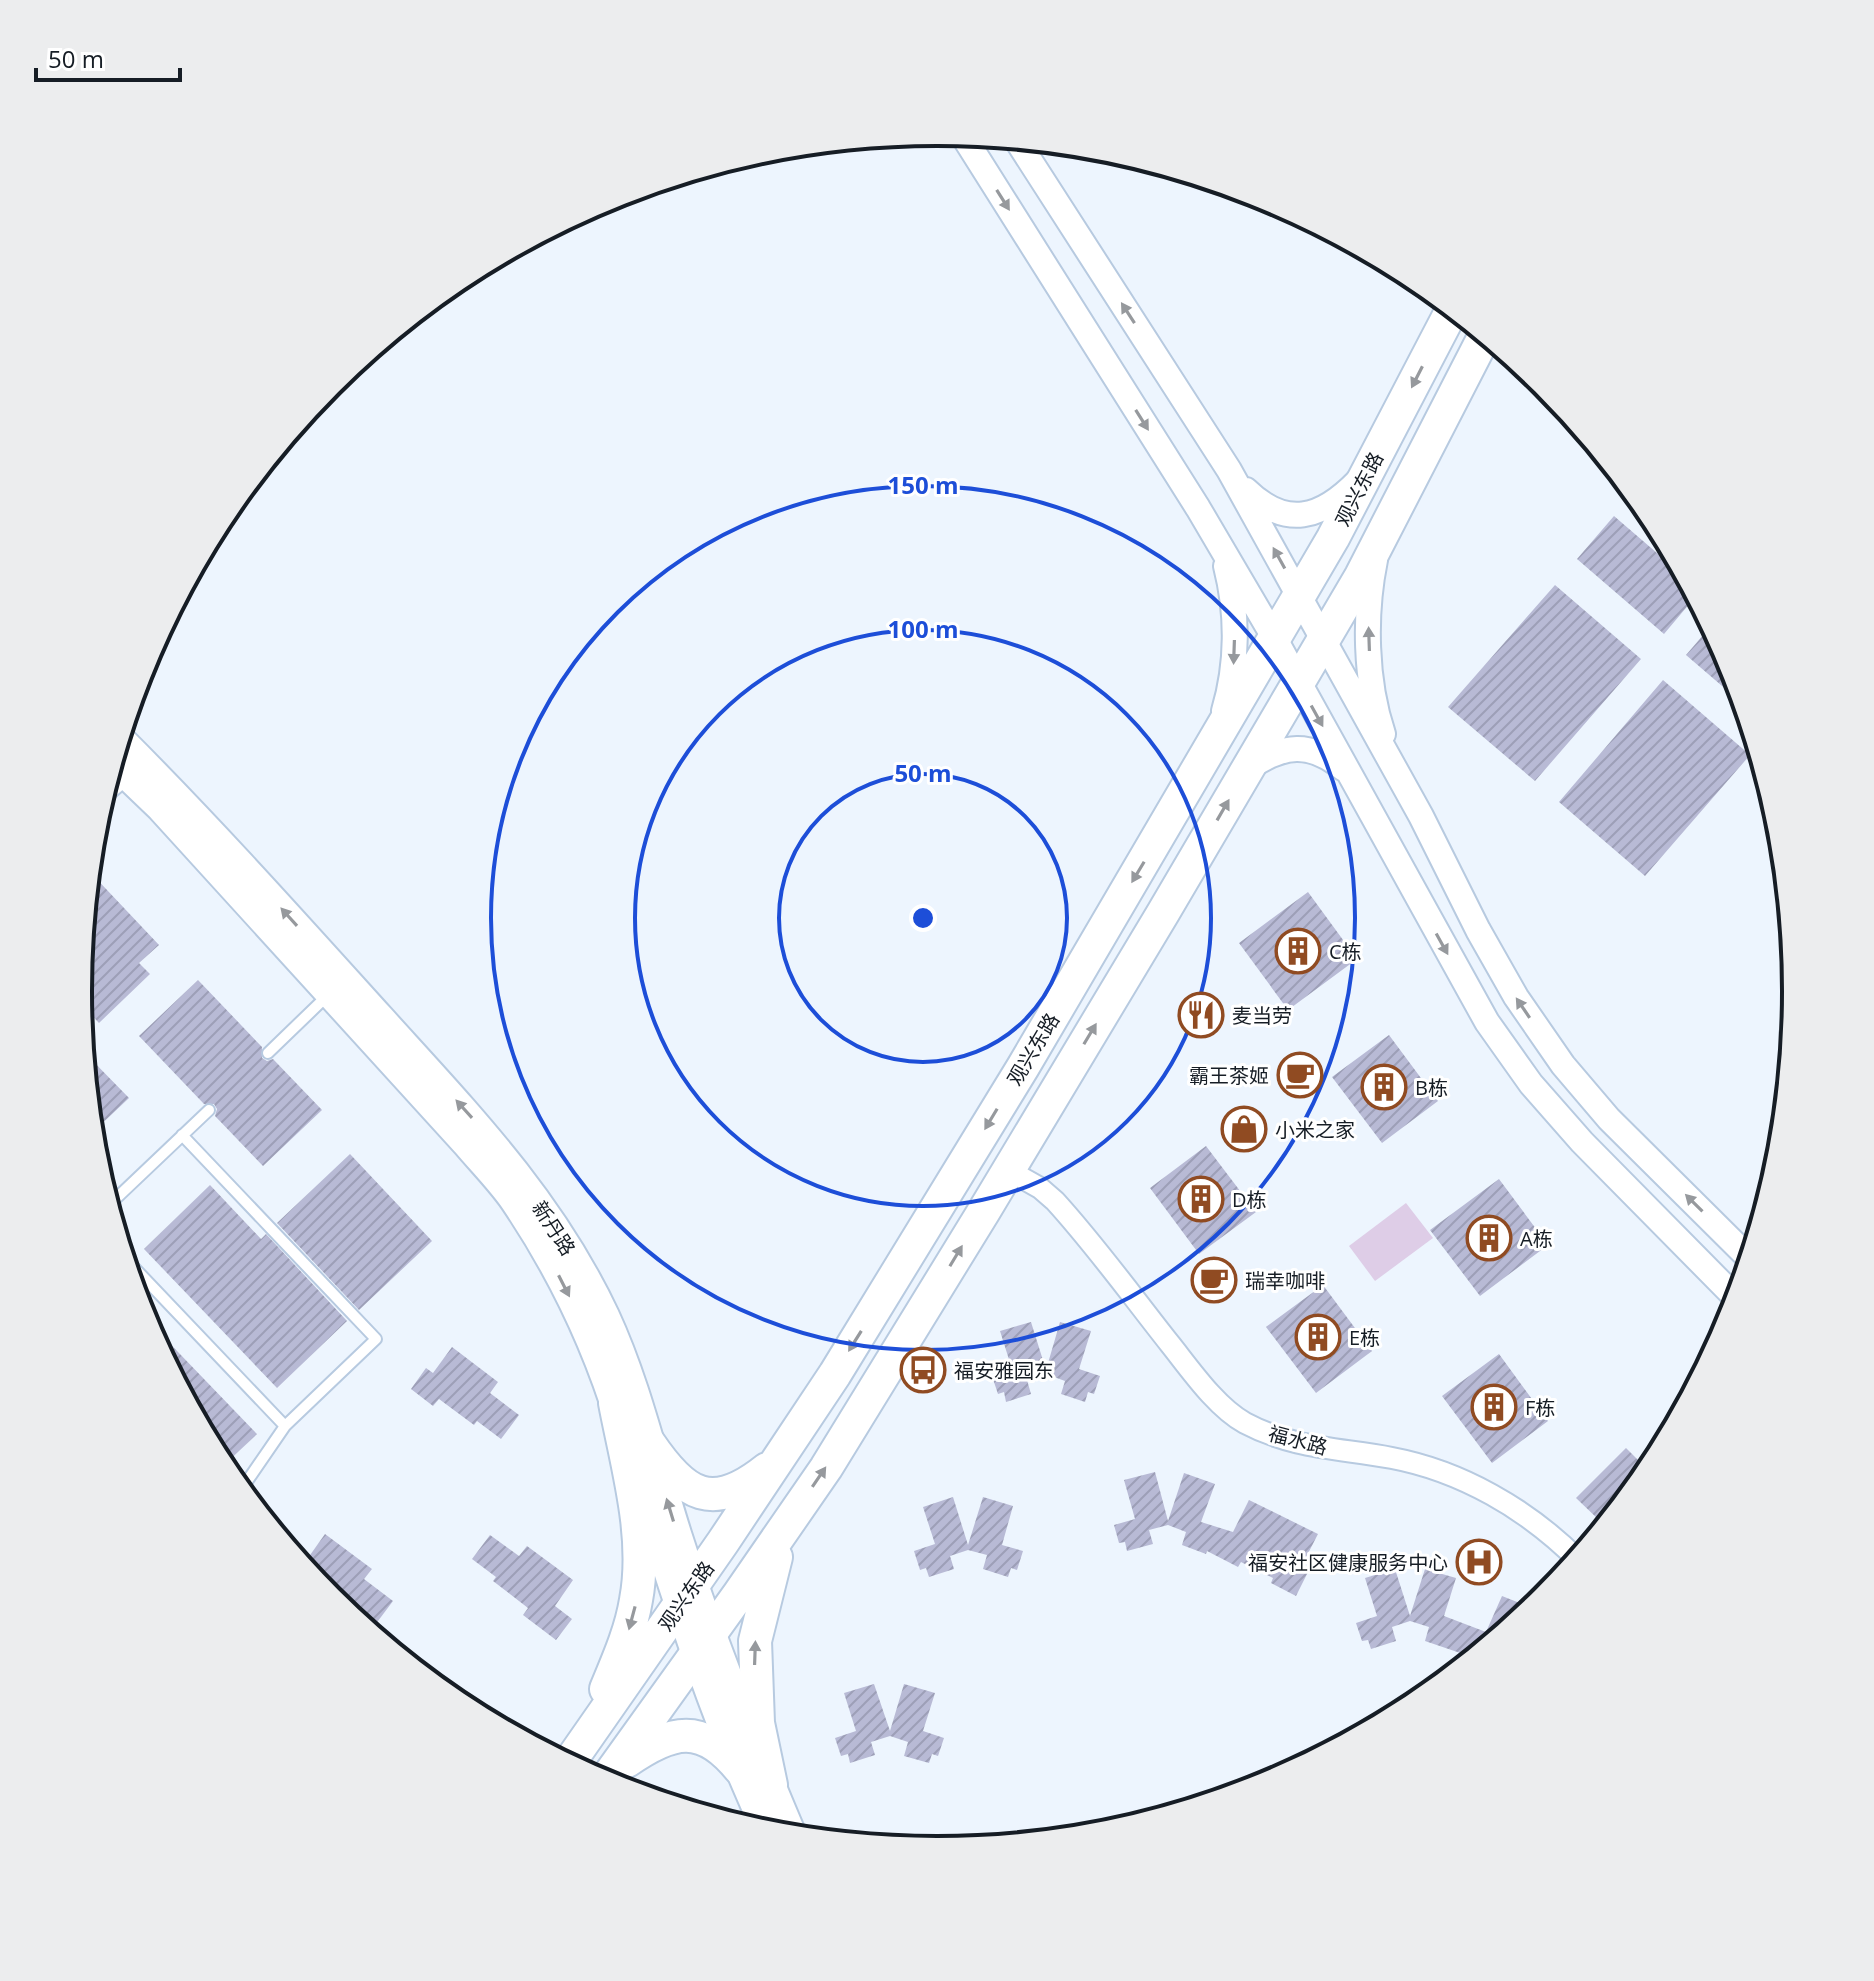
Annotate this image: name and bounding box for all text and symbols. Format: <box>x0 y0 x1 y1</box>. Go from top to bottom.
scale bar <box>36 32 180 82</box>
text: 50 m <box>48 42 104 75</box>
one-way arrow <box>996 189 1010 211</box>
one-way arrow <box>1122 302 1136 324</box>
one-way arrow <box>1410 366 1423 389</box>
one-way arrow <box>1135 409 1149 431</box>
street label: 观兴东路 <box>1329 447 1389 531</box>
text: 150 m <box>888 468 958 501</box>
one-way arrow <box>1272 547 1286 570</box>
text: 100 m <box>888 612 958 645</box>
one-way arrow <box>1363 626 1376 651</box>
one-way arrow <box>1227 640 1240 665</box>
one-way arrow <box>1310 704 1324 727</box>
text: 50 m <box>894 756 952 789</box>
one-way arrow <box>1216 799 1230 821</box>
one-way arrow <box>1131 861 1145 883</box>
centre of rings <box>909 904 937 932</box>
one-way arrow <box>280 908 298 927</box>
building icon: C栋 <box>1274 927 1322 975</box>
one-way arrow <box>1435 932 1449 955</box>
place label: C栋 <box>1329 938 1362 965</box>
restaurant icon: 麦当劳 <box>1177 991 1225 1039</box>
one-way arrow <box>1516 997 1531 1018</box>
place label: 麦当劳 <box>1232 1002 1292 1029</box>
street label: 观兴东路 <box>1001 1008 1065 1090</box>
one-way arrow <box>1083 1023 1097 1045</box>
cafe icon: 霸王茶姬 <box>1276 1051 1324 1099</box>
place label: 霸王茶姬 <box>1189 1062 1269 1089</box>
building icon: B栋 <box>1360 1063 1408 1111</box>
place label: B栋 <box>1415 1074 1448 1101</box>
one-way arrow <box>455 1100 473 1119</box>
shop icon: 小米之家 <box>1220 1105 1268 1153</box>
one-way arrow <box>984 1108 998 1130</box>
place label: 小米之家 <box>1275 1116 1355 1143</box>
building icon: D栋 <box>1177 1175 1225 1223</box>
place label: D栋 <box>1232 1186 1267 1213</box>
one-way arrow <box>1685 1194 1704 1213</box>
street label: 新丹路 <box>526 1195 582 1261</box>
building icon: A栋 <box>1465 1214 1513 1262</box>
place label: A栋 <box>1520 1225 1553 1252</box>
one-way arrow <box>949 1245 963 1267</box>
cafe icon: 瑞幸咖啡 <box>1190 1256 1238 1304</box>
place label: 瑞幸咖啡 <box>1245 1267 1325 1294</box>
one-way arrow <box>557 1275 571 1298</box>
building icon: E栋 <box>1294 1313 1342 1361</box>
place label: E栋 <box>1349 1324 1380 1351</box>
one-way arrow <box>849 1330 863 1352</box>
bus stop icon: 福安雅园东 <box>899 1346 947 1394</box>
place label: 福安雅园东 <box>954 1357 1054 1384</box>
building icon: F栋 <box>1470 1383 1518 1431</box>
place label: F栋 <box>1525 1394 1555 1421</box>
street label: 福水路 <box>1266 1419 1330 1461</box>
one-way arrow <box>811 1467 826 1488</box>
one-way arrow <box>663 1498 676 1522</box>
hospital icon: 福安社区健康服务中心 <box>1455 1538 1503 1586</box>
place label: 福安社区健康服务中心 <box>1248 1549 1448 1576</box>
street label: 观兴东路 <box>652 1555 720 1637</box>
one-way arrow <box>625 1606 637 1631</box>
one-way arrow <box>749 1640 762 1665</box>

